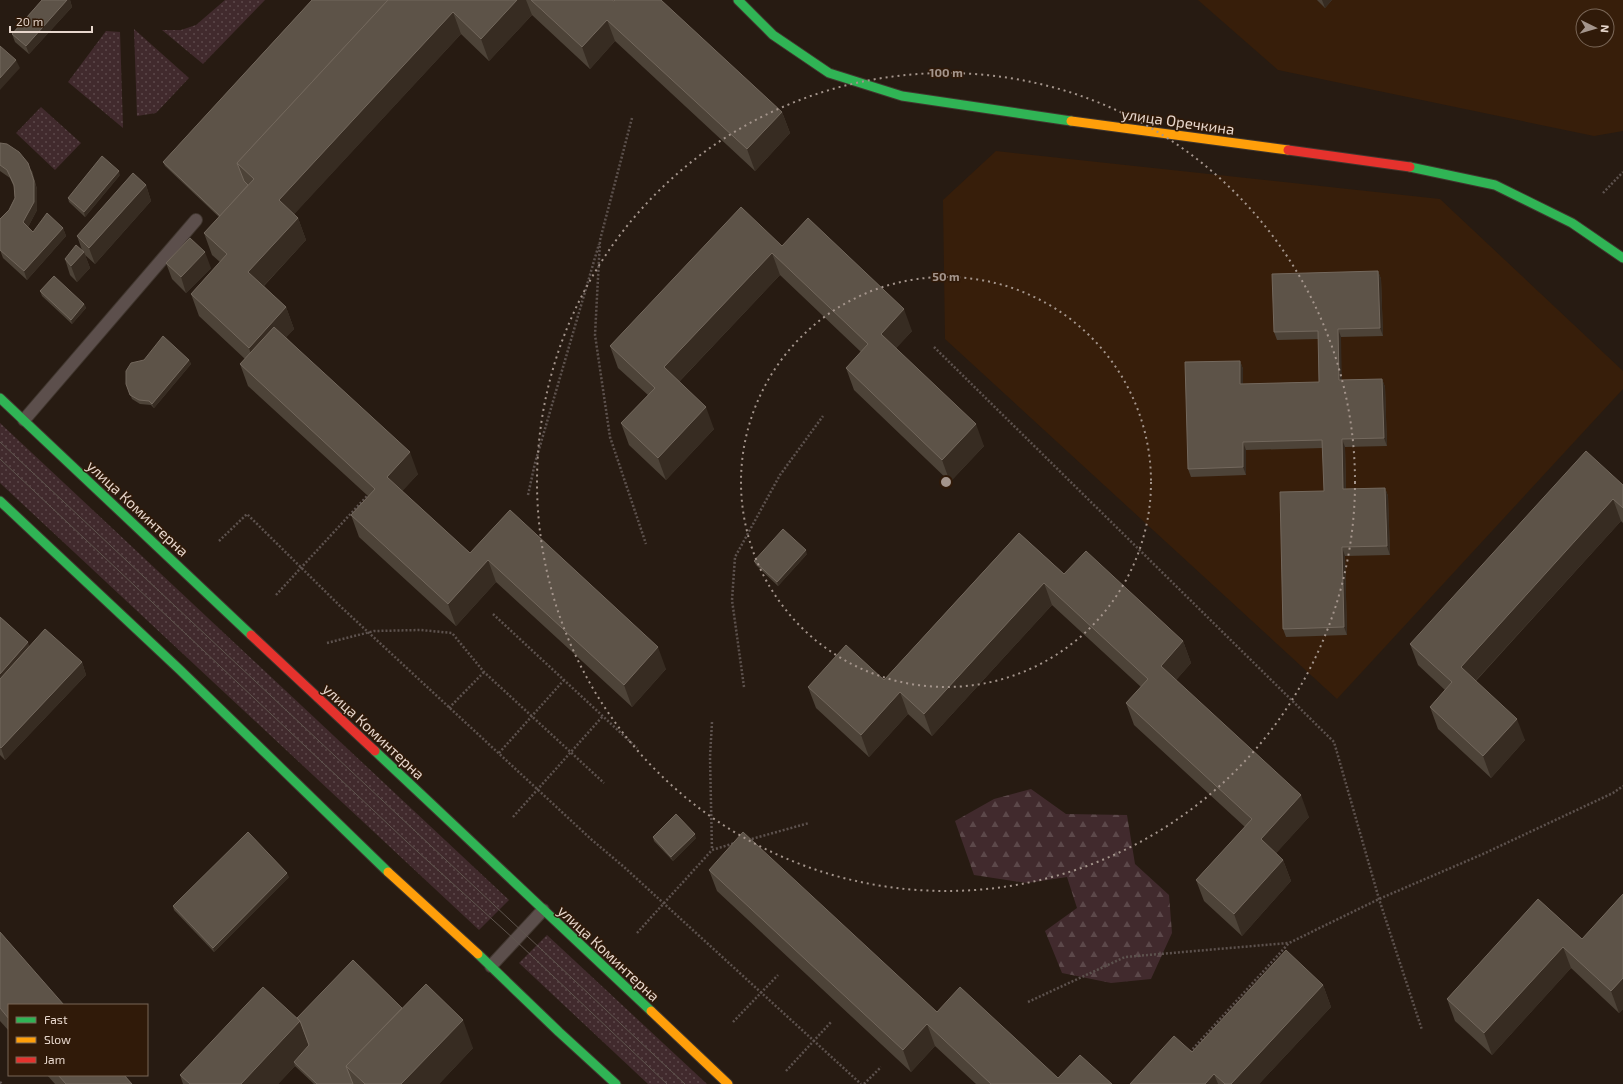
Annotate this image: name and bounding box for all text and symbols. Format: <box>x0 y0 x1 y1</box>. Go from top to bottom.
scale bar <box>10 8 92 34</box>
north arrow <box>1575 8 1615 48</box>
text: 20 m <box>16 14 43 28</box>
text: N <box>1599 24 1612 33</box>
text: 100 m <box>929 65 963 79</box>
street label: улица Оречкина <box>1120 104 1236 139</box>
text: 50 m <box>932 269 960 283</box>
street label: улица Коминтерна <box>83 456 193 561</box>
centre of rings <box>939 475 953 489</box>
street label: улица Коминтерна <box>319 679 429 784</box>
street label: улица Коминтерна <box>554 901 664 1006</box>
legend <box>8 1004 148 1076</box>
text: Fast <box>44 1012 68 1026</box>
text: Slow <box>44 1032 71 1046</box>
text: Jam <box>44 1052 65 1066</box>

